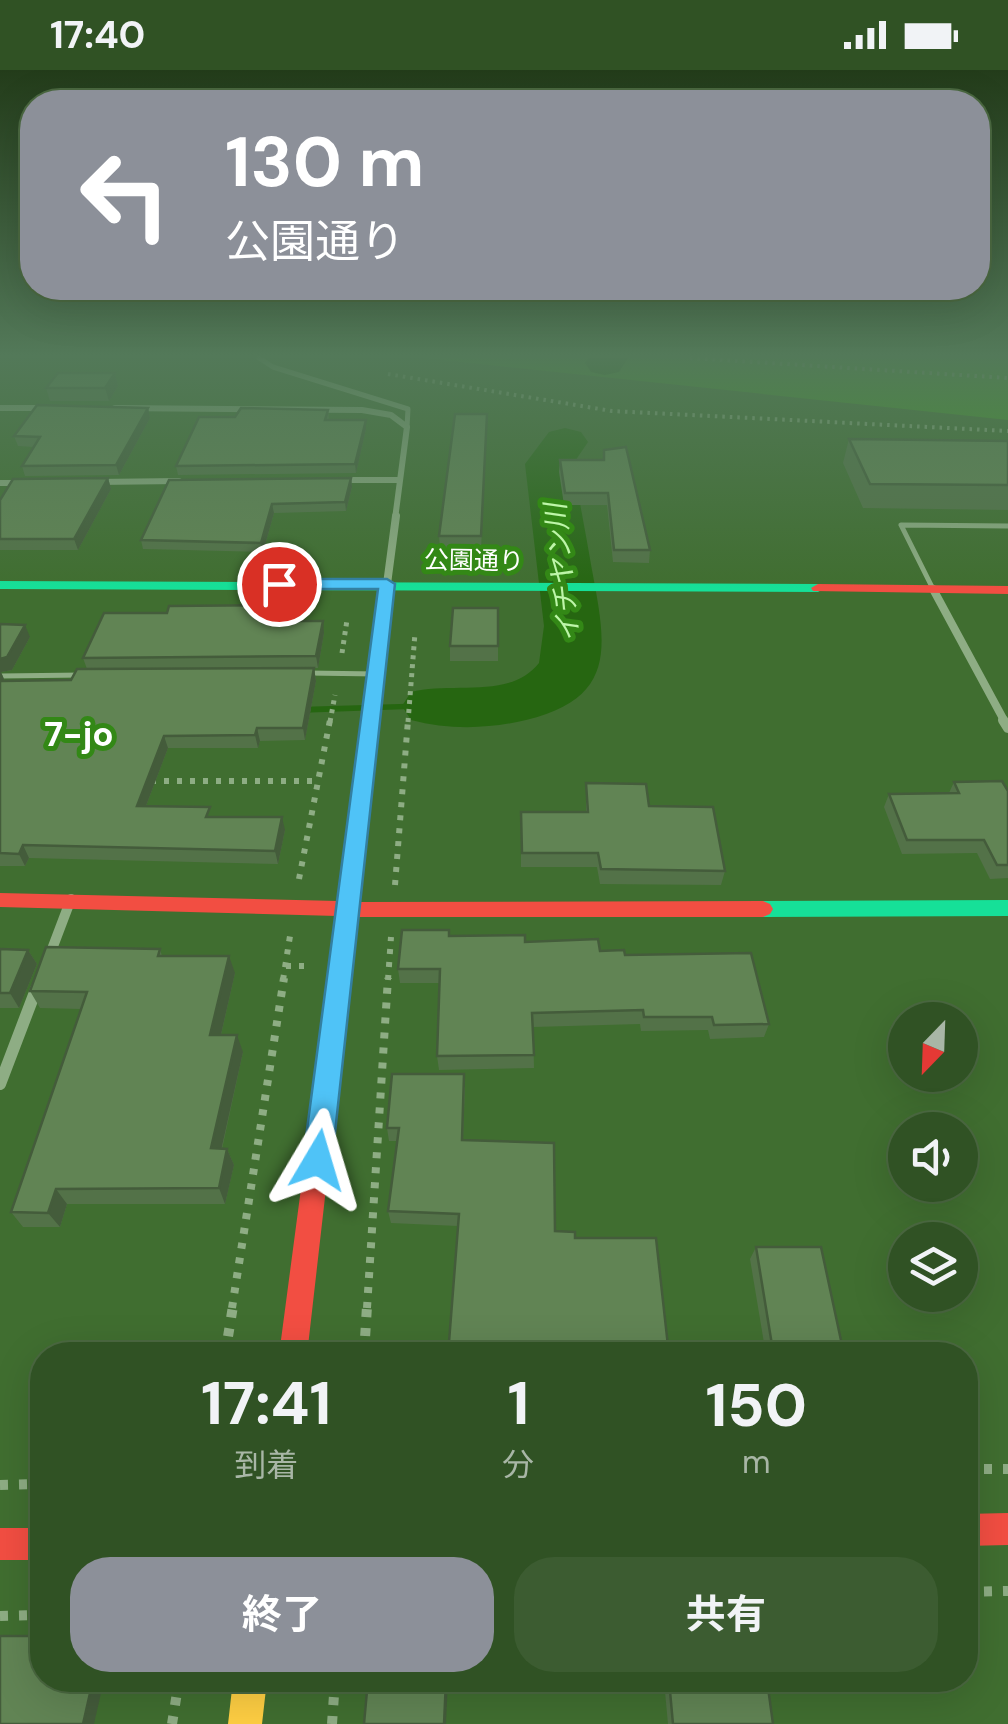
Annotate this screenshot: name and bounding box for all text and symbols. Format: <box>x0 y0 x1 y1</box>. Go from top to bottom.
text: 17:40 <box>50 10 145 60</box>
text: 130 m <box>225 117 424 208</box>
icon: left <box>60 130 190 260</box>
text: 公園通り <box>225 212 405 271</box>
water label: イチヤン川 <box>536 498 588 645</box>
pin <box>237 542 322 627</box>
street label: 公園通り <box>424 543 524 578</box>
icon: arrive <box>252 557 307 612</box>
district label: 7-jo <box>44 711 114 757</box>
north arrow <box>888 1002 978 1092</box>
map controls <box>888 1002 978 1312</box>
position arrow <box>266 1108 370 1212</box>
button: sound <box>888 1112 978 1202</box>
button: layers <box>888 1222 978 1312</box>
text: 17:41 <box>201 1364 331 1443</box>
text: 1 <box>507 1364 529 1443</box>
text: 150 <box>705 1366 807 1445</box>
text: m <box>742 1441 770 1483</box>
text: 到着 <box>234 1444 298 1486</box>
text: 分 <box>502 1444 534 1486</box>
button: 終了 <box>70 1557 494 1672</box>
button: 共有 <box>514 1557 938 1672</box>

